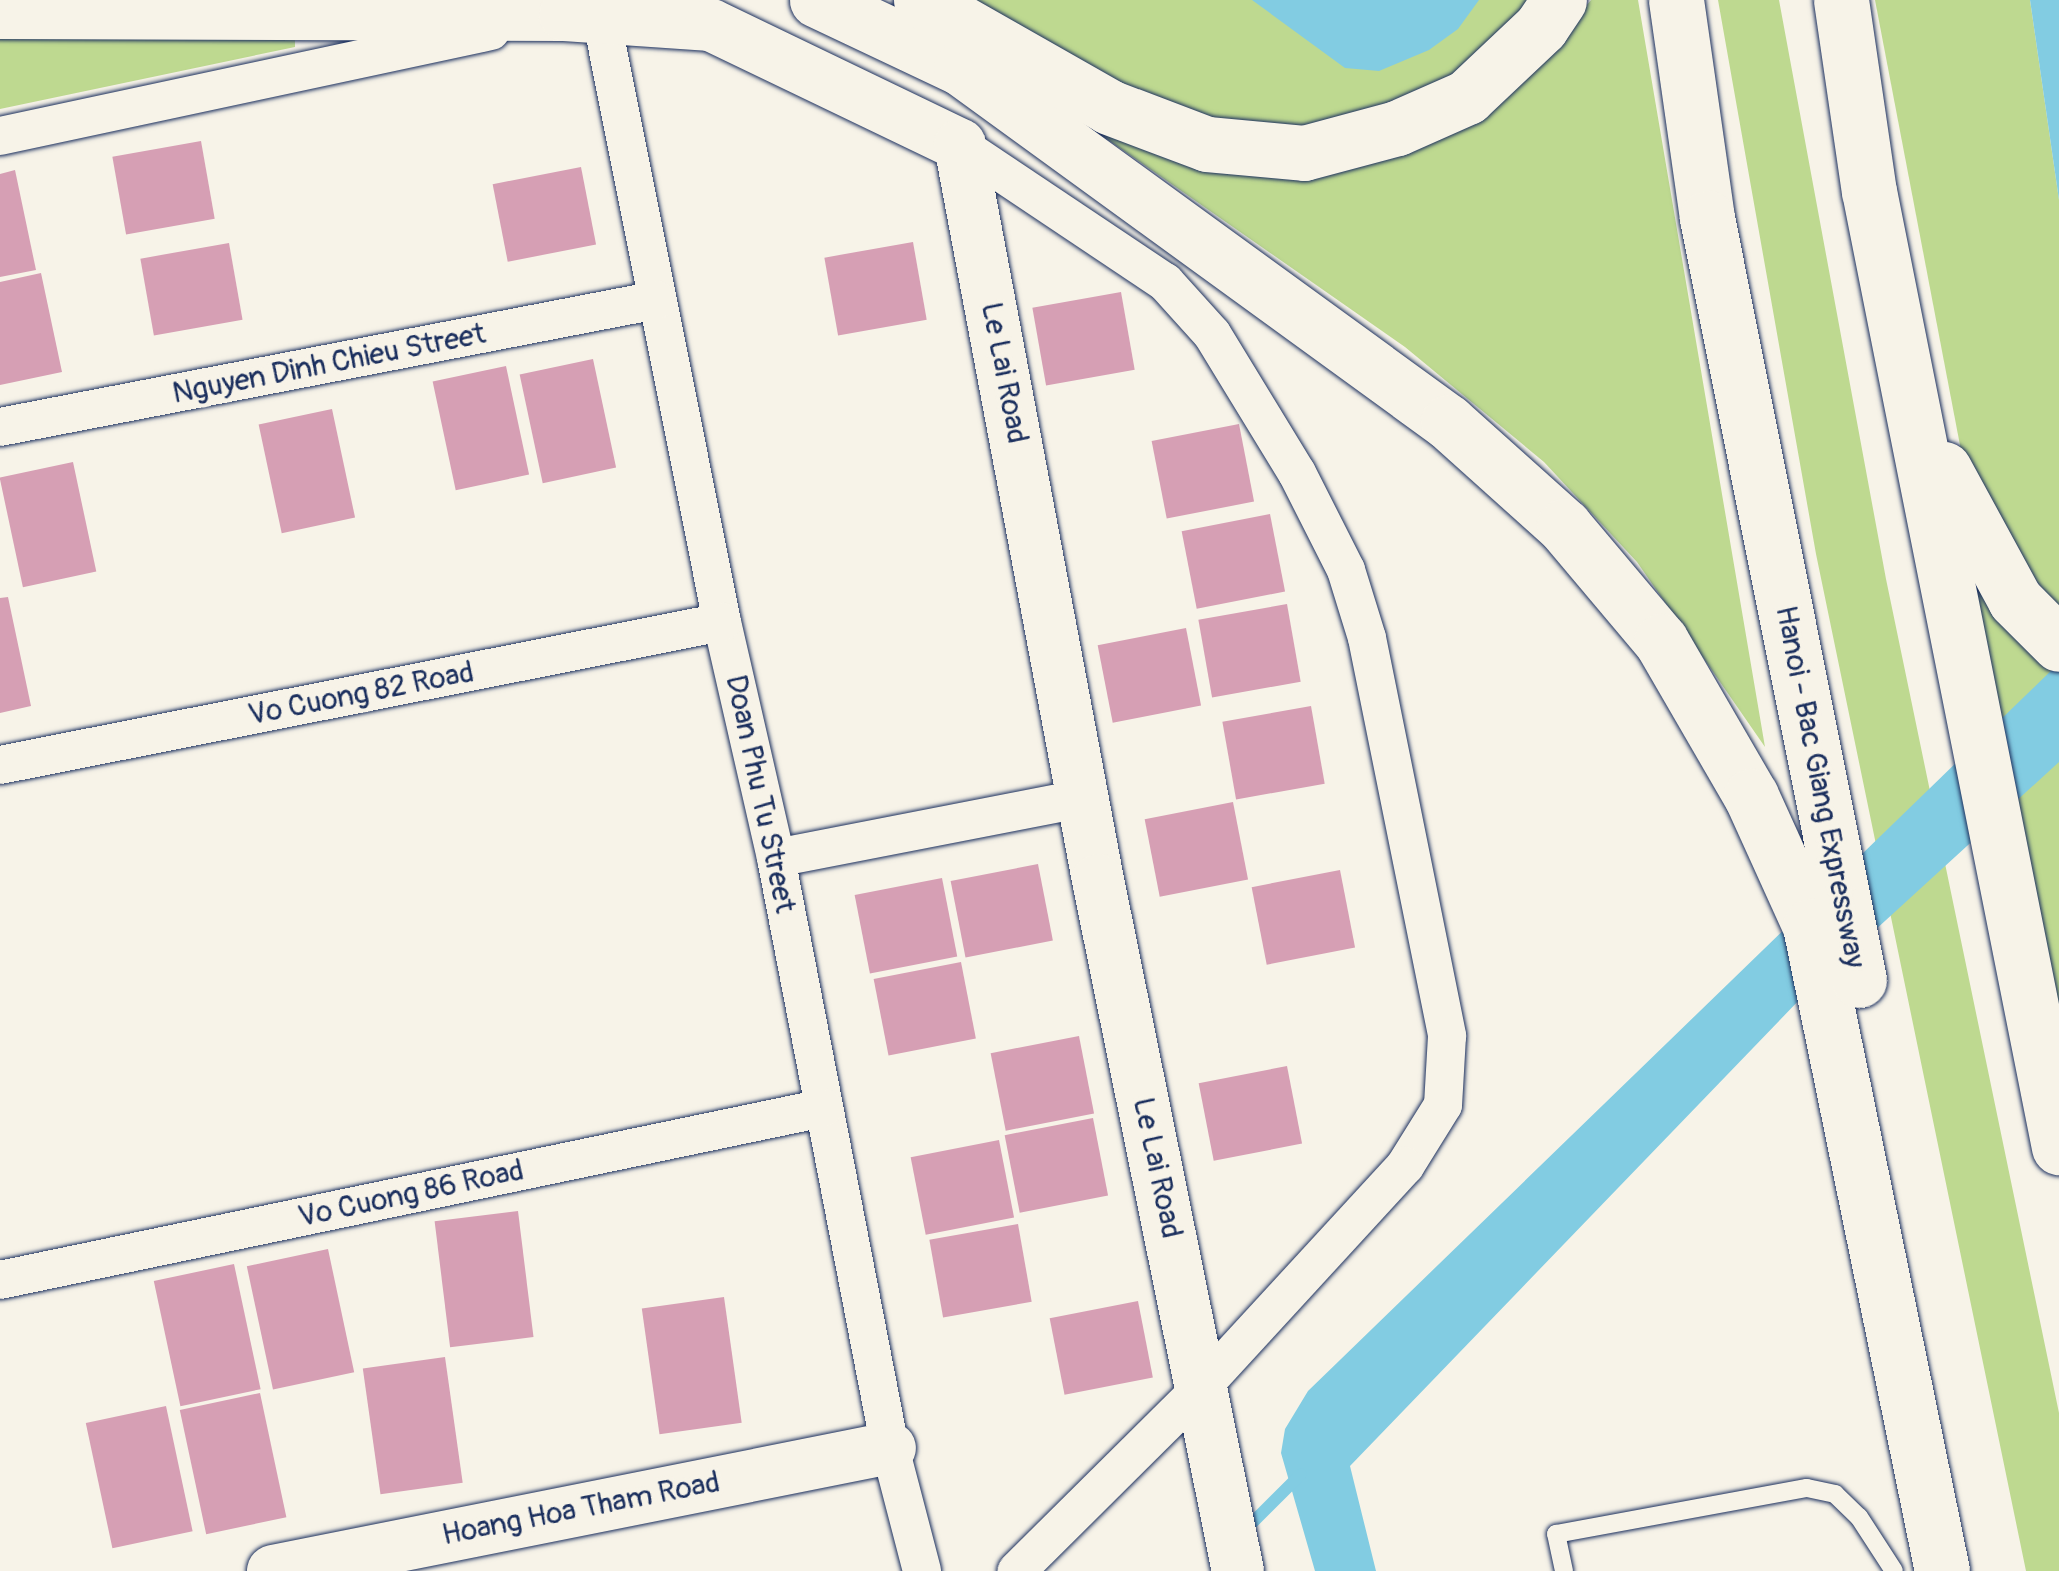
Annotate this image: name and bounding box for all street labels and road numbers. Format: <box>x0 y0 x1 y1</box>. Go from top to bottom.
street label: Le Lai Road <box>973 299 1035 447</box>
street label: Nguyen Dinh Chieu Street <box>169 316 489 412</box>
street label: Hanoi - Bac Giang Expressway <box>1767 603 1873 971</box>
street label: Vo Cuong 82 Road <box>245 654 477 734</box>
street label: Doan Phu Tu Street <box>717 672 803 916</box>
street label: Le Lai Road <box>1125 1094 1189 1242</box>
street label: Vo Cuong 86 Road <box>295 1153 527 1235</box>
street label: Hoang Hoa Tham Road <box>439 1464 723 1554</box>

